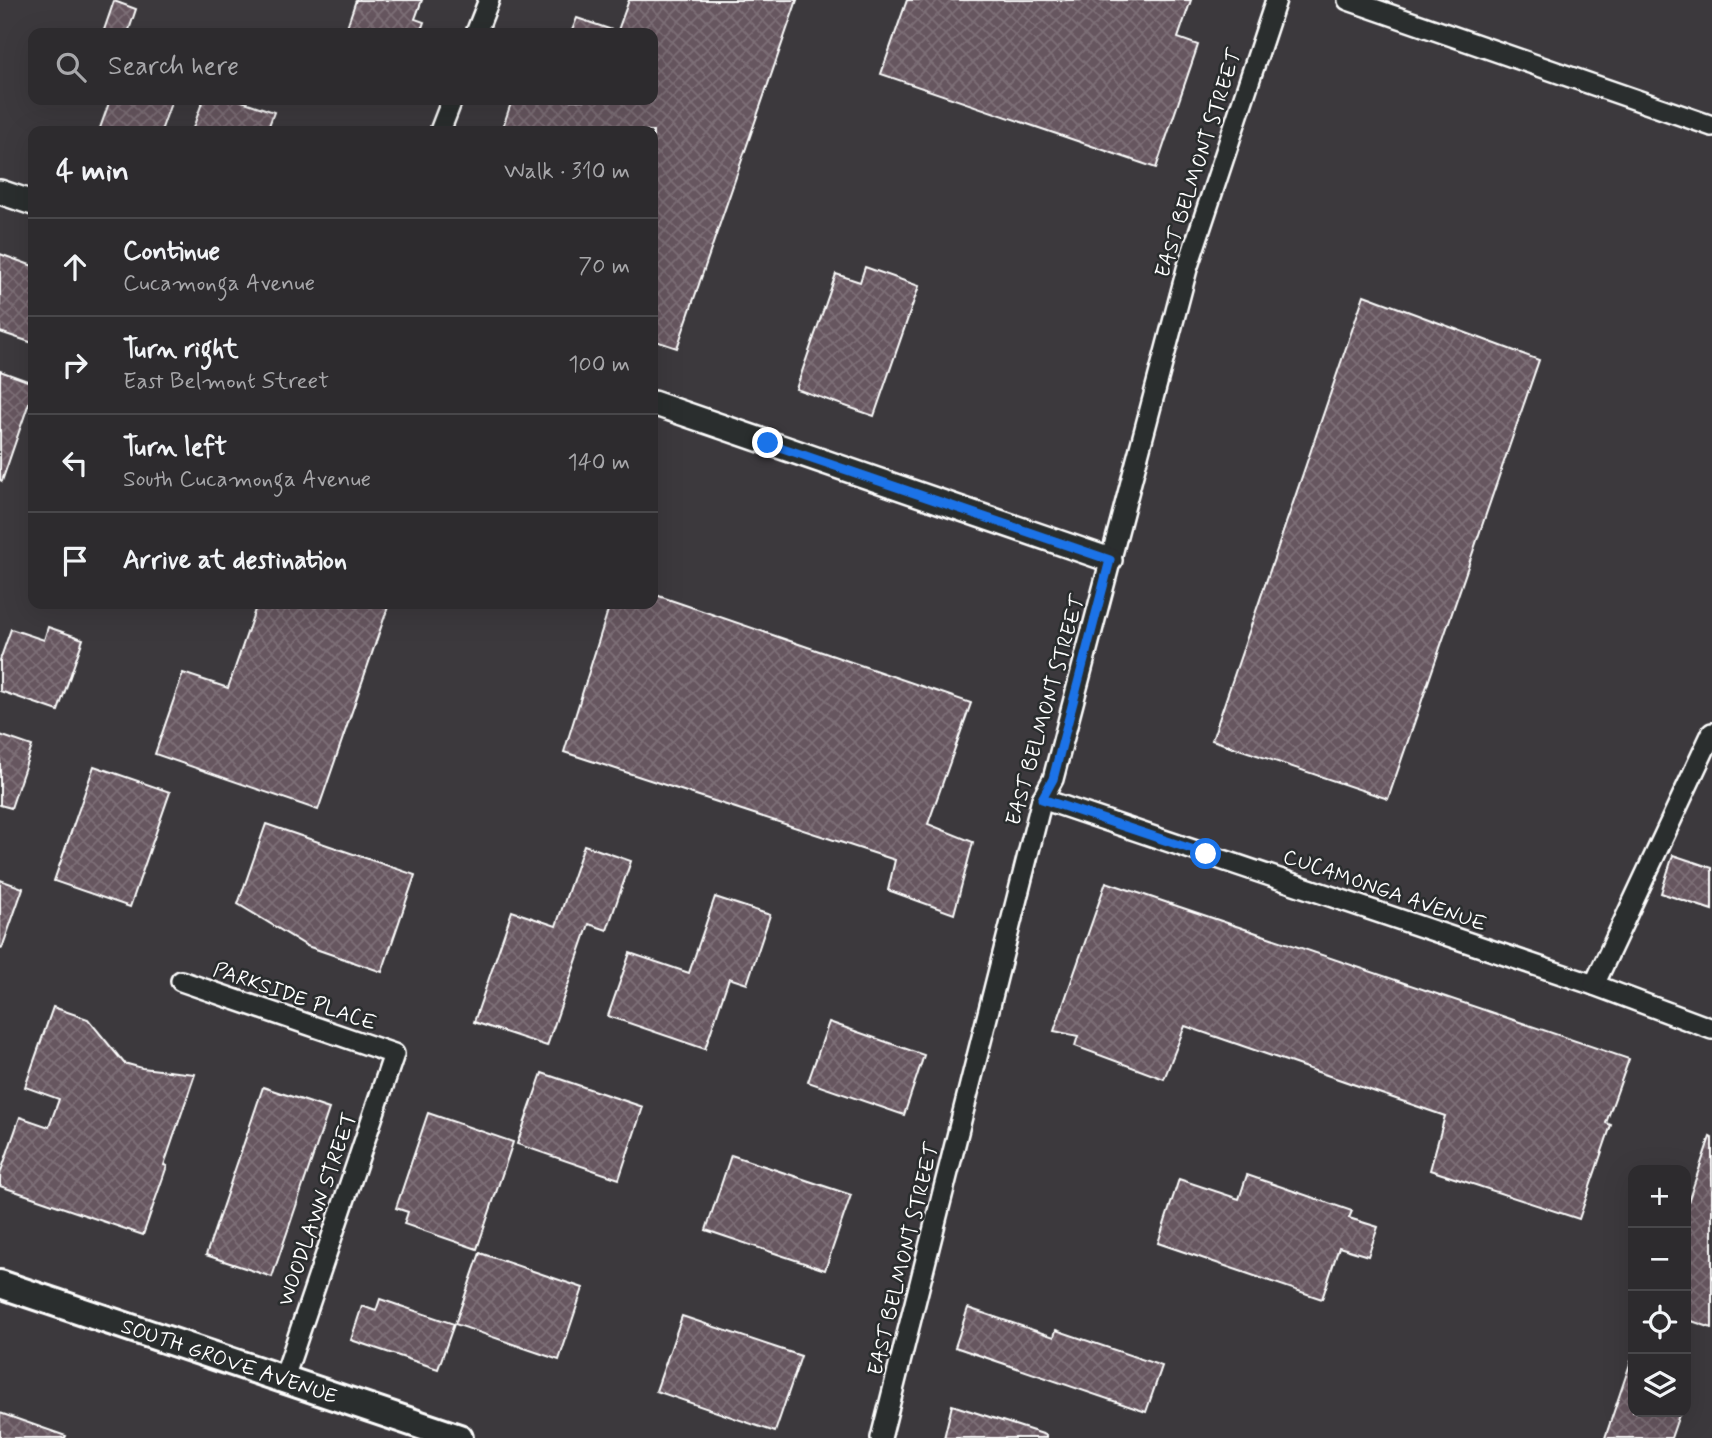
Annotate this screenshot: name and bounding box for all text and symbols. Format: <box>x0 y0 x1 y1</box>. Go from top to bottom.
search box <box>28 28 658 105</box>
street label: EAST BELMONT STREET <box>1149 45 1249 281</box>
icon: search <box>52 48 90 86</box>
text: Search here <box>108 50 239 84</box>
text: 4 min <box>56 152 129 191</box>
text: Walk · 310 m <box>504 157 630 187</box>
text: Continue <box>123 235 220 269</box>
icon: ahead <box>56 248 94 286</box>
text: 70 m <box>578 252 630 282</box>
text: Cucamonga Avenue <box>123 269 315 299</box>
text: Turn right <box>123 333 239 367</box>
icon: right <box>56 346 94 384</box>
text: 100 m <box>568 350 630 380</box>
text: East Belmont Street <box>123 367 329 397</box>
route end <box>752 427 783 458</box>
text: Turn left <box>123 431 227 465</box>
icon: left <box>56 444 94 482</box>
text: 140 m <box>567 448 630 478</box>
text: South Cucamonga Avenue <box>123 465 371 495</box>
icon: arrive <box>56 542 94 580</box>
text: Arrive at destination <box>123 544 347 578</box>
street label: EAST BELMONT STREET <box>1000 591 1093 829</box>
route start <box>1190 838 1221 869</box>
street label: CUCAMONGA AVENUE <box>1279 843 1490 939</box>
street label: PARKSIDE PLACE <box>209 956 380 1038</box>
street label: WOODLAWN STREET <box>272 1109 364 1310</box>
street label: EAST BELMONT STREET <box>862 1139 947 1378</box>
map controls <box>1628 1165 1691 1417</box>
button: + <box>1628 1165 1691 1228</box>
button: − <box>1628 1228 1691 1291</box>
button: locate <box>1628 1291 1691 1354</box>
street label: SOUTH GROVE AVENUE <box>117 1313 341 1411</box>
button: layers <box>1628 1354 1691 1417</box>

